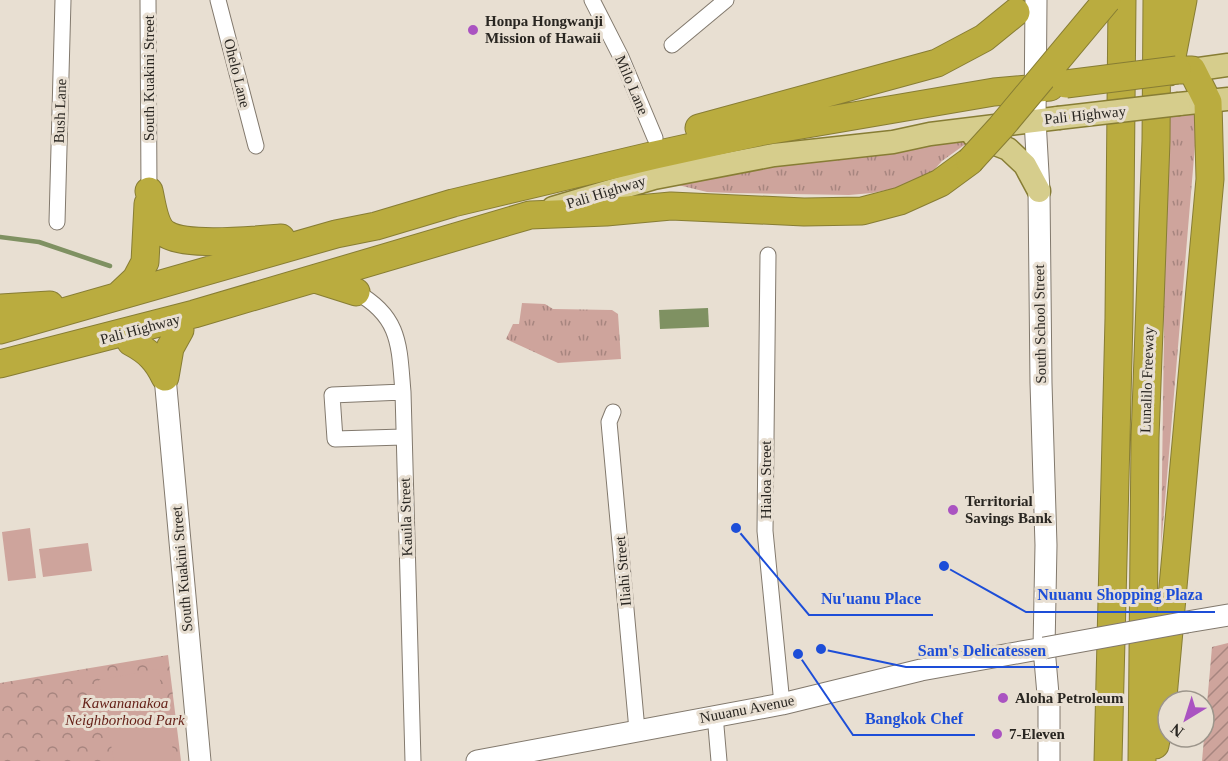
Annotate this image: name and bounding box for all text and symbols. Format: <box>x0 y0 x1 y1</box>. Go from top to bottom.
place label: Honpa Hongwanji Mission of Hawaii <box>485 13 603 46</box>
street label: South Kuakini Street <box>141 14 157 141</box>
marker: Honpa Hongwanji Mission of Hawaii <box>466 23 480 37</box>
street label: Ohelo Lane <box>221 37 253 109</box>
street label: Milo Lane <box>612 53 652 117</box>
street label: Bush Lane <box>51 78 69 144</box>
street label: Pali Highway <box>1043 103 1127 127</box>
street label: Pali Highway <box>564 172 648 212</box>
street label: South School Street <box>1031 263 1049 384</box>
street label: Pali Highway <box>98 311 182 347</box>
street label: Lunalilo Freeway <box>1137 326 1157 433</box>
street label: Hialoa Street <box>758 440 774 519</box>
street label: Kauila Street <box>397 477 415 557</box>
place label: Territorial Savings Bank <box>965 493 1053 526</box>
marker: Territorial Savings Bank <box>946 503 960 517</box>
street label: South Kuakini Street <box>168 505 195 632</box>
street label: Iliahi Street <box>612 534 634 607</box>
callout: Nuuanu Shopping Plaza <box>1026 578 1215 612</box>
callout: Nu'uanu Place <box>809 581 933 615</box>
text: Nuuanu Shopping Plaza <box>1037 586 1203 604</box>
text: Nu'uanu Place <box>821 590 921 607</box>
callout: Sam's Delicatessen <box>906 633 1059 667</box>
text: Sam's Delicatessen <box>918 642 1046 659</box>
north arrow <box>1156 689 1216 749</box>
place label: Aloha Petroleum <box>1015 690 1124 706</box>
marker: Aloha Petroleum <box>996 691 1010 705</box>
street label: Nuuanu Avenue <box>698 692 796 726</box>
park label: Kawananakoa Neighborhood Park <box>64 695 185 728</box>
callout: Bangkok Chef <box>853 701 975 735</box>
text: Bangkok Chef <box>865 710 964 728</box>
text: N <box>1167 720 1187 741</box>
place label: 7-Eleven <box>1009 726 1065 742</box>
marker: 7-Eleven <box>990 727 1004 741</box>

